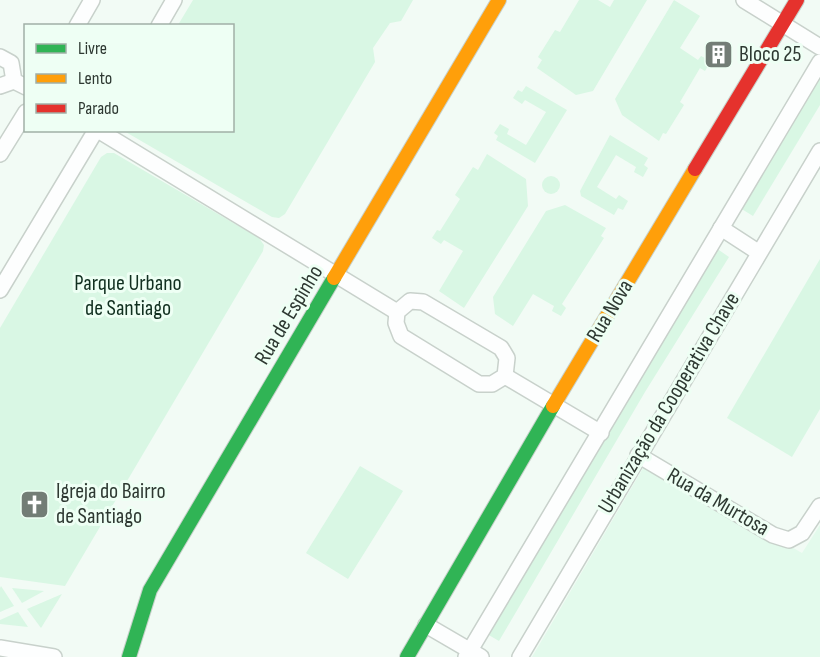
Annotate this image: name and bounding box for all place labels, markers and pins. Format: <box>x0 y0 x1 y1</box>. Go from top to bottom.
building icon: Bloco 25 <box>702 38 734 70</box>
place label: Bloco 25 <box>739 41 801 68</box>
place label: Igreja do Bairro de Santiago <box>56 478 166 530</box>
church icon: Igreja do Bairro de Santiago <box>19 488 51 520</box>

